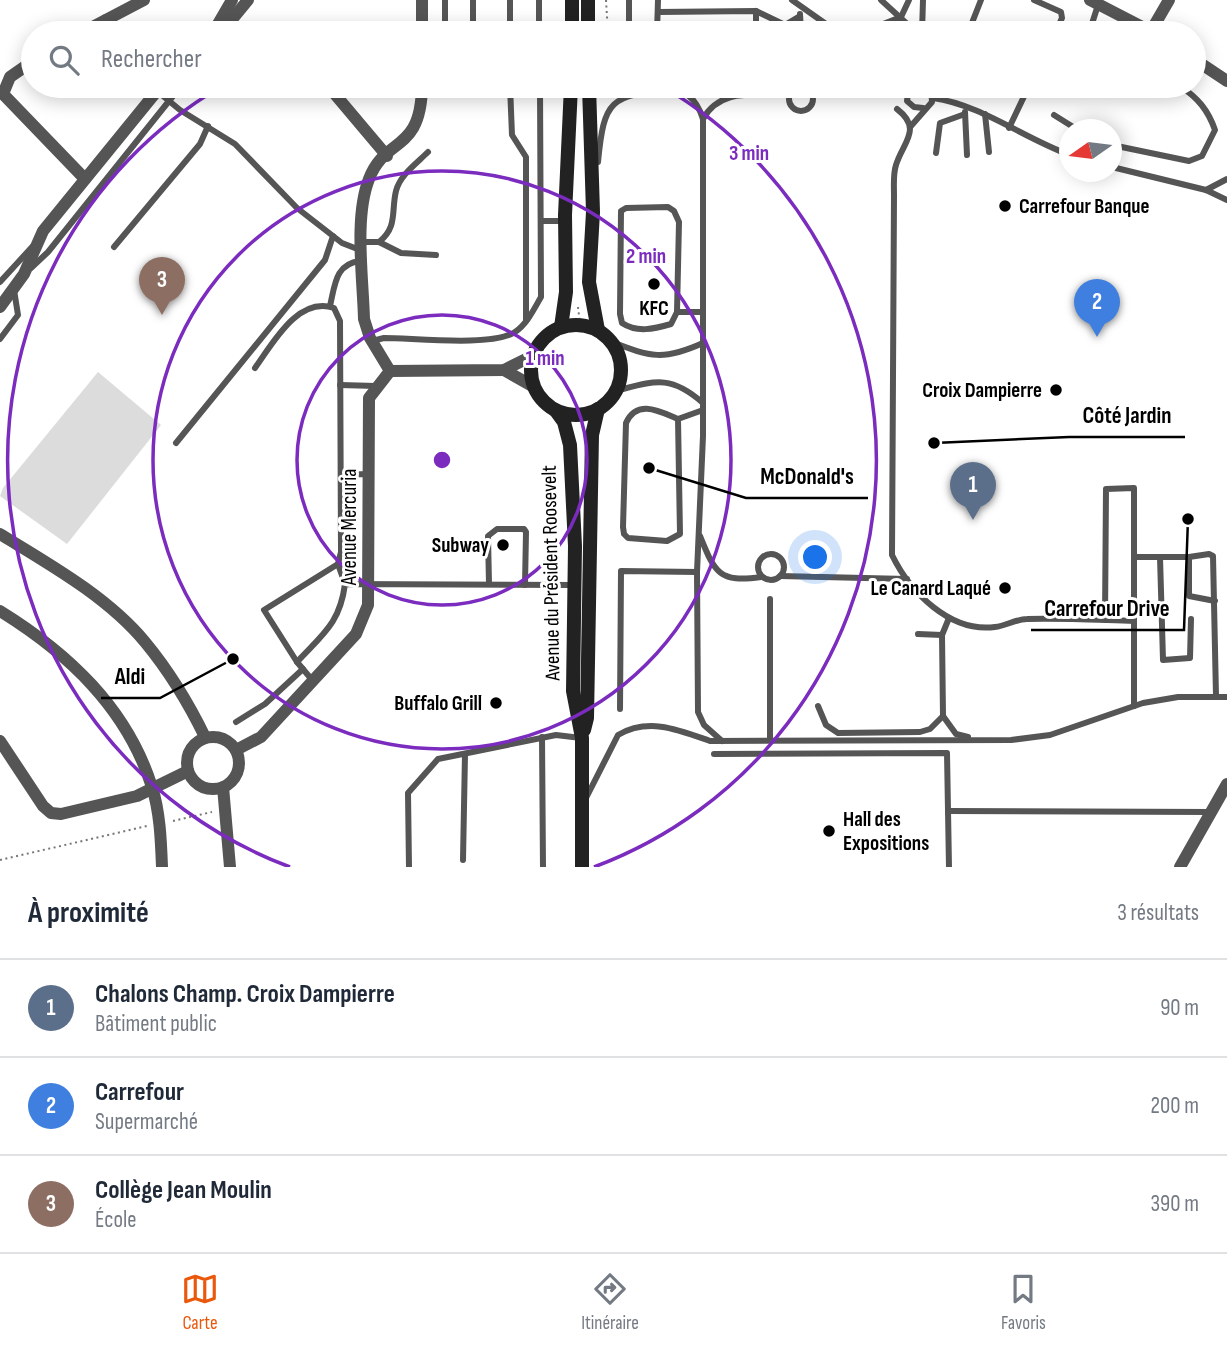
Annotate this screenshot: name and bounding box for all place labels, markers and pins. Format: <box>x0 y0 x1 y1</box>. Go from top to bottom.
place label: Carrefour Banque <box>1019 194 1150 219</box>
marker: Carrefour Banque <box>997 198 1013 214</box>
pin: 3 <box>139 257 185 315</box>
marker: KFC <box>646 276 662 292</box>
pin: 2 <box>1074 279 1120 337</box>
place label: KFC <box>639 296 669 321</box>
place label: Croix Dampierre <box>922 378 1042 403</box>
marker: Croix Dampierre <box>1048 382 1064 398</box>
callout: Côté Jardin <box>1069 393 1185 437</box>
centre of rings <box>430 448 454 472</box>
callout: McDonald's <box>746 454 868 498</box>
pin: 1 <box>950 462 996 520</box>
place label: Subway <box>432 533 489 558</box>
marker: Subway <box>495 537 511 553</box>
place label: Le Canard Laqué <box>871 576 991 601</box>
marker: Le Canard Laqué <box>997 580 1013 596</box>
callout: Carrefour Drive <box>1031 586 1184 630</box>
callout: Aldi <box>101 654 160 698</box>
place label: Buffalo Grill <box>394 691 482 716</box>
marker: Buffalo Grill <box>488 695 504 711</box>
place label: Hall des Expositions <box>843 807 929 856</box>
marker: Hall des Expositions <box>821 823 837 839</box>

